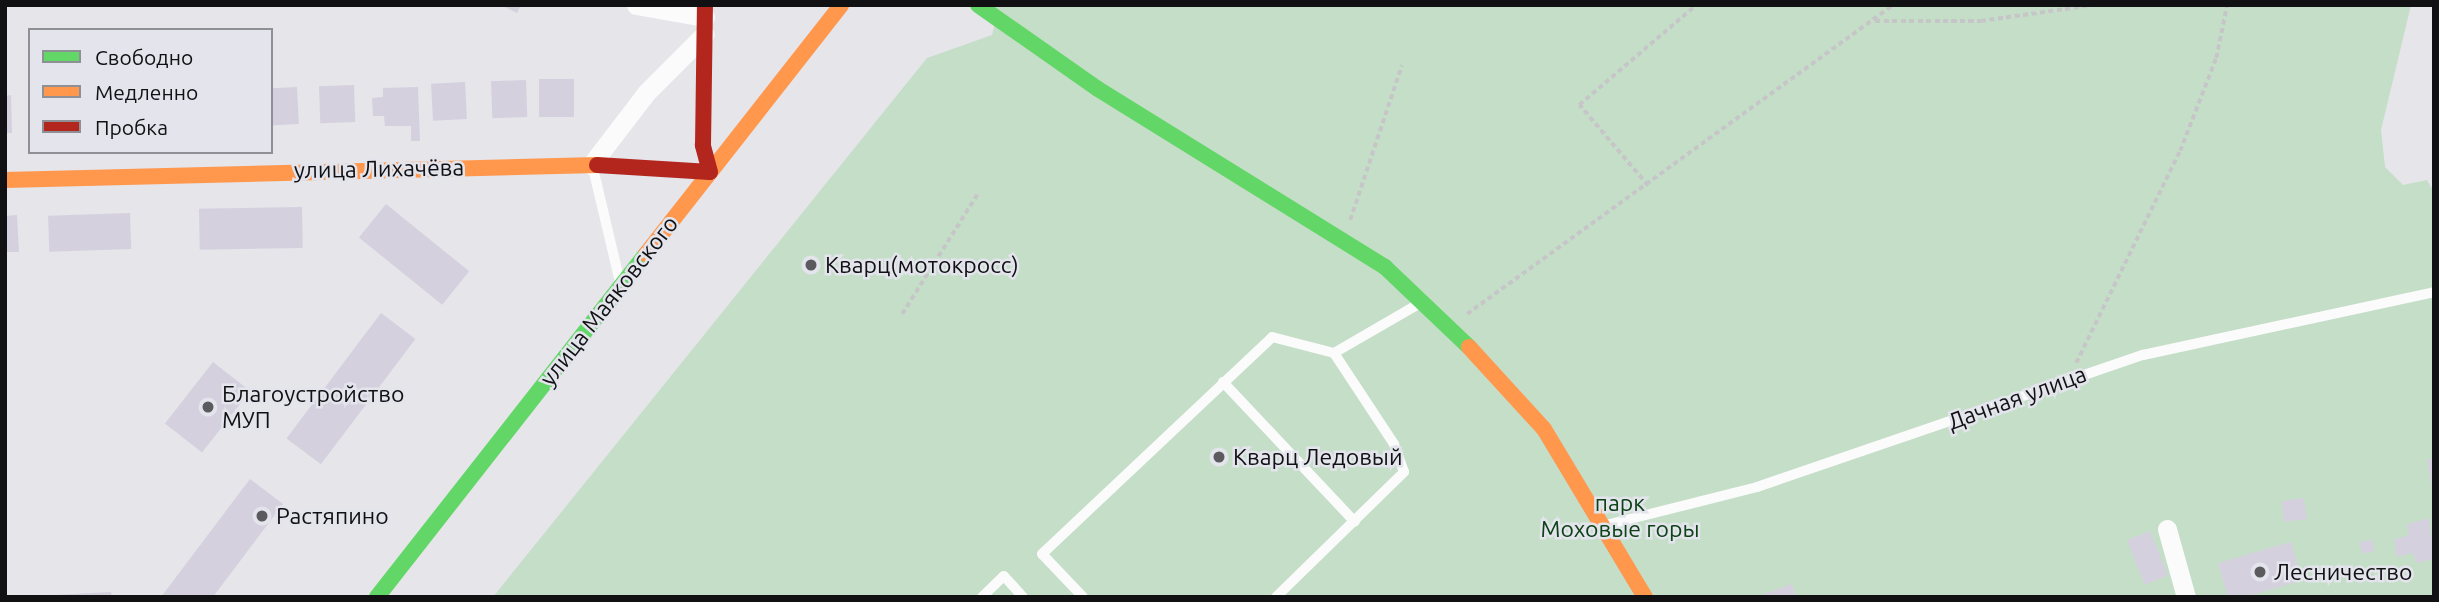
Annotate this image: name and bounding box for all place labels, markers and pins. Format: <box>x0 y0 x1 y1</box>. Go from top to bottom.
place label: Кварц(мотокросс) <box>825 251 1019 279</box>
marker: Кварц(мотокросс) <box>803 257 819 273</box>
place label: Благоустройство МУП <box>222 380 404 434</box>
marker: Благоустройство МУП <box>200 399 216 415</box>
place label: Кварц Ледовый <box>1233 443 1403 471</box>
marker: Кварц Ледовый <box>1211 449 1227 465</box>
place label: Растяпино <box>276 502 389 530</box>
marker: Растяпино <box>254 508 270 524</box>
place label: Лесничество <box>2274 558 2412 586</box>
marker: Лесничество <box>2252 564 2268 580</box>

